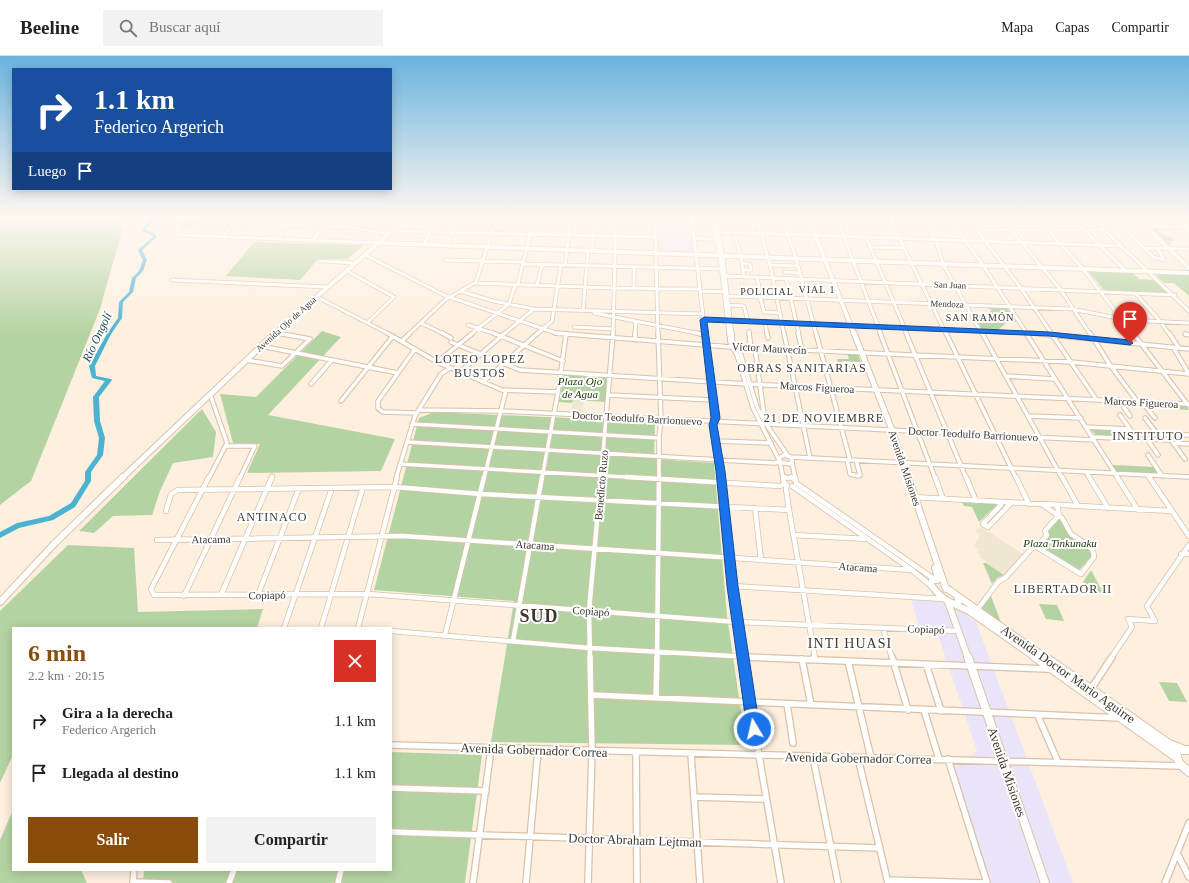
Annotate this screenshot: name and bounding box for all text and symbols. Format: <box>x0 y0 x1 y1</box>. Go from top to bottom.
search box <box>103 10 383 46</box>
text: Beeline <box>20 17 79 38</box>
icon: search <box>117 17 139 39</box>
text: Buscar aquí <box>149 19 220 35</box>
text: Mapa <box>1001 20 1033 35</box>
text: Capas <box>1055 20 1089 35</box>
text: Compartir <box>1111 20 1169 35</box>
icon: right <box>28 84 80 136</box>
text: 1.1 km <box>94 84 175 115</box>
text: Federico Argerich <box>94 117 224 137</box>
icon: arrive <box>74 160 96 182</box>
text: Luego <box>28 163 66 179</box>
street label: San Juan <box>934 279 967 291</box>
district label: VIAL 1 <box>798 284 836 295</box>
district label: POLICIAL <box>740 286 794 297</box>
street label: Avenida Ojo de Agua <box>254 294 318 354</box>
street label: Mendoza <box>930 298 964 310</box>
pin <box>1113 302 1147 343</box>
icon: arrive <box>1119 308 1141 330</box>
water label: Río Ongolí <box>79 309 115 365</box>
district label: SAN RAMÓN <box>946 312 1014 323</box>
street label: Víctor Mauvecín <box>731 340 807 356</box>
district label: LOTEO LOPEZ BUSTOS <box>435 352 525 380</box>
district label: OBRAS SANITARIAS <box>737 361 867 375</box>
park label: Plaza Ojo de Agua <box>557 375 603 400</box>
street label: Marcos Figueroa <box>779 379 855 395</box>
street label: Marcos Figueroa <box>1103 394 1179 410</box>
street label: Doctor Teodulfo Barrionuevo <box>572 409 703 427</box>
district label: 21 DE NOVIEMBRE <box>764 411 884 425</box>
street label: Doctor Teodulfo Barrionuevo <box>908 425 1039 443</box>
street label: Avenida Misiones <box>886 428 924 508</box>
district label: INSTITUTO <box>1112 429 1184 443</box>
street label: Benedicto Ruzo <box>592 449 610 521</box>
district label: ANTINACO <box>237 510 307 524</box>
street label: Atacama <box>191 533 231 545</box>
park label: Plaza Tinkunaku <box>1022 537 1097 549</box>
street label: Atacama <box>515 538 555 552</box>
street label: Atacama <box>838 560 878 574</box>
district label: LIBERTADOR II <box>1014 582 1112 596</box>
street label: Copiapó <box>248 589 286 601</box>
street label: Copiapó <box>572 604 611 618</box>
district label: SUD <box>519 606 559 626</box>
street label: Copiapó <box>907 622 945 636</box>
street label: Avenida Doctor Mario Aguirre <box>998 622 1138 726</box>
district label: INTI HUASI <box>808 636 892 651</box>
text: 6 min <box>28 640 86 666</box>
button: close <box>334 640 376 682</box>
text: 2.2 km · 20:15 <box>28 668 105 683</box>
text: Gira a la derecha <box>62 705 173 721</box>
position arrow <box>733 708 775 750</box>
icon: right <box>28 710 50 732</box>
text: 1.1 km <box>334 713 376 729</box>
text: Federico Argerich <box>62 722 156 737</box>
street label: Avenida Misiones <box>985 725 1029 819</box>
street label: Avenida Gobernador Correa <box>460 740 608 760</box>
street label: Avenida Gobernador Correa <box>784 749 932 767</box>
icon: arrive <box>28 762 50 784</box>
text: Llegada al destino <box>62 765 179 781</box>
text: 1.1 km <box>334 765 376 781</box>
button: Salir <box>28 817 198 863</box>
button: Compartir <box>206 817 376 863</box>
street label: Doctor Abraham Lejtman <box>568 830 702 850</box>

